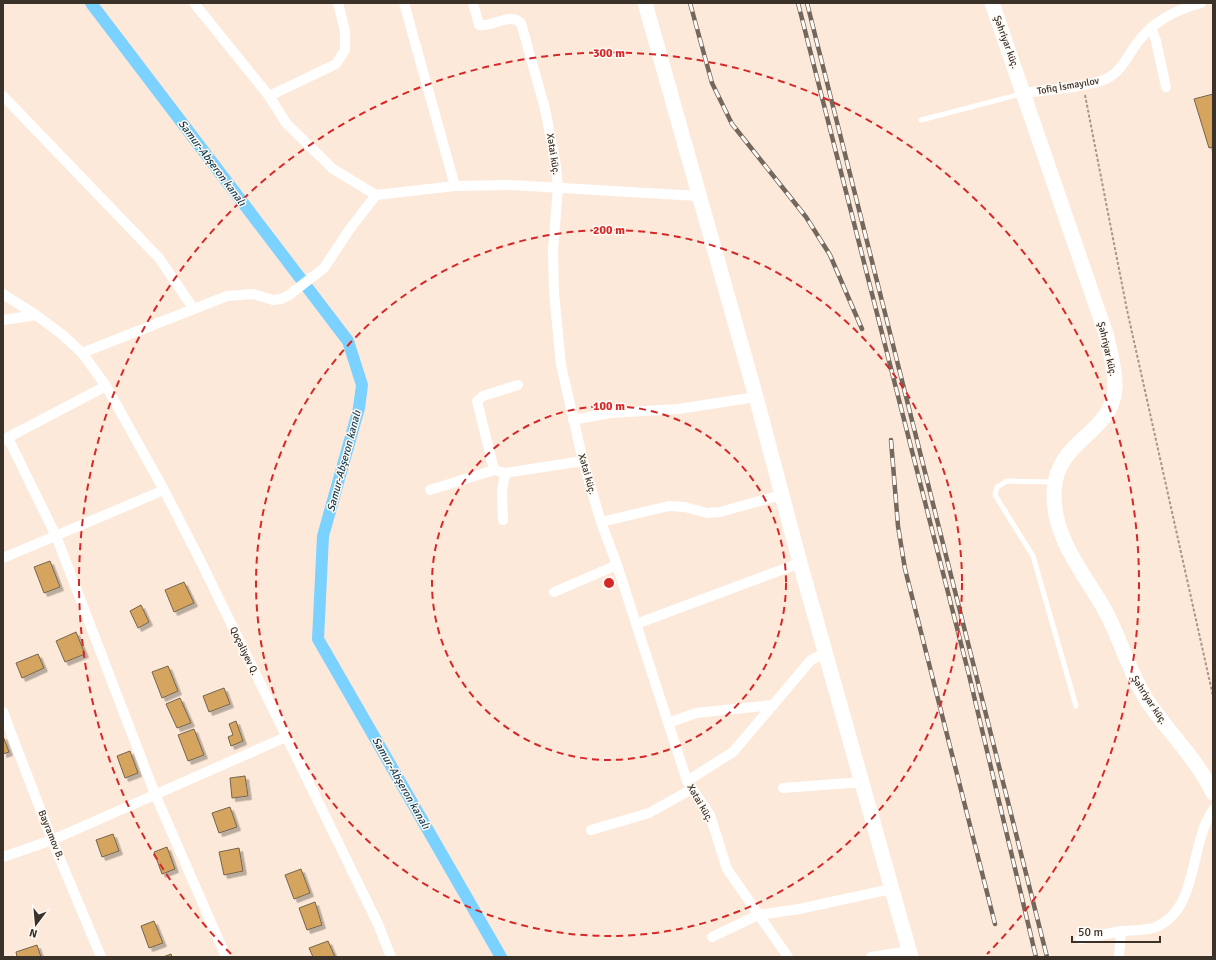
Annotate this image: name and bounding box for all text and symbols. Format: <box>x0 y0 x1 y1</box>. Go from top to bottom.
street label: Şəhriyar küç. <box>991 14 1021 71</box>
text: 300 m <box>593 46 625 61</box>
street label: Tofiq İsmayılov <box>1036 75 1100 97</box>
water label: Samur-Abşeron kanalı <box>176 118 249 209</box>
street label: Xətai küç. <box>544 132 562 176</box>
text: 200 m <box>593 223 625 238</box>
street label: Şəhriyar küç. <box>1095 321 1119 378</box>
text: 100 m <box>593 399 625 414</box>
water label: Samur-Abşeron kanalı <box>324 408 364 513</box>
street label: Xətai küç. <box>575 452 599 496</box>
centre of rings <box>602 576 616 590</box>
street label: Qoçəliyev Q. <box>227 625 261 677</box>
street label: Şəhriyar küç. <box>1129 673 1169 727</box>
water label: Samur-Abşeron kanalı <box>369 735 433 832</box>
street label: Xətai küç. <box>684 782 716 824</box>
street label: Bayramov B. <box>36 808 67 862</box>
north arrow <box>16 904 56 944</box>
scale bar <box>1072 918 1160 944</box>
text: 50 m <box>1078 925 1103 940</box>
text: N <box>28 926 39 940</box>

